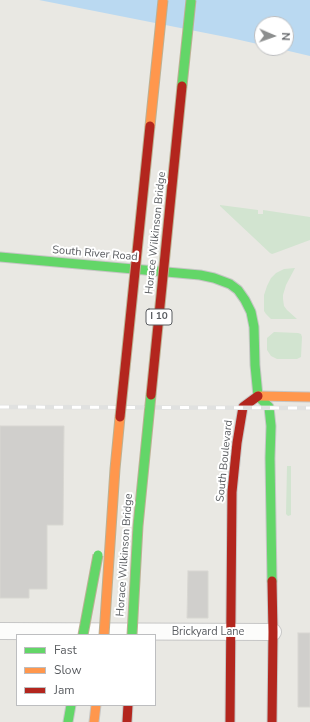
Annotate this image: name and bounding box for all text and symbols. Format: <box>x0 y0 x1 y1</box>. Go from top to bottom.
north arrow <box>254 16 294 56</box>
text: N <box>278 32 293 41</box>
street label: Horace Wilkinson Bridge <box>143 171 169 295</box>
street label: South River Road <box>52 244 138 264</box>
road number: I 10 <box>146 309 172 325</box>
street label: South Boulevard <box>214 419 236 503</box>
street label: Horace Wilkinson Bridge <box>114 493 136 617</box>
street label: Brickyard Lane <box>172 625 244 639</box>
legend <box>16 634 156 706</box>
text: Fast <box>54 642 77 658</box>
text: Slow <box>54 662 82 678</box>
text: Jam <box>54 682 75 698</box>

